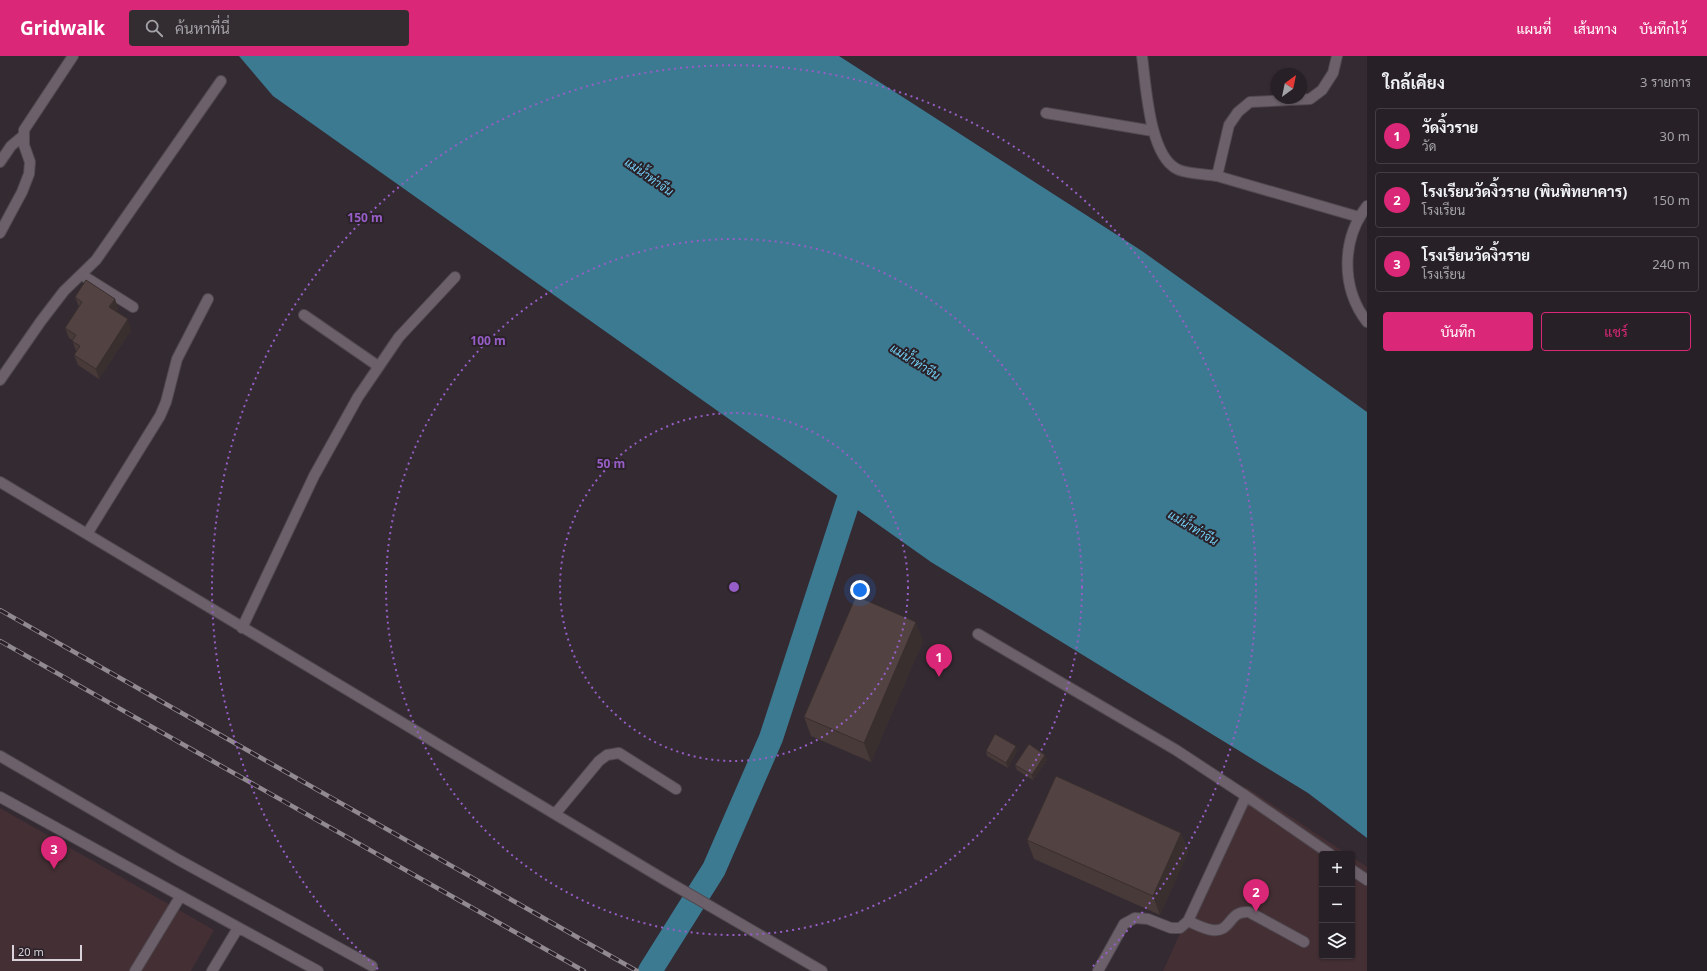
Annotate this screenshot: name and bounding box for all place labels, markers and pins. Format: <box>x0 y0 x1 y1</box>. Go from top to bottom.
centre of rings <box>727 580 741 594</box>
pin: 1 <box>926 644 952 677</box>
pin: 3 <box>41 836 67 869</box>
pin: 2 <box>1243 879 1269 912</box>

